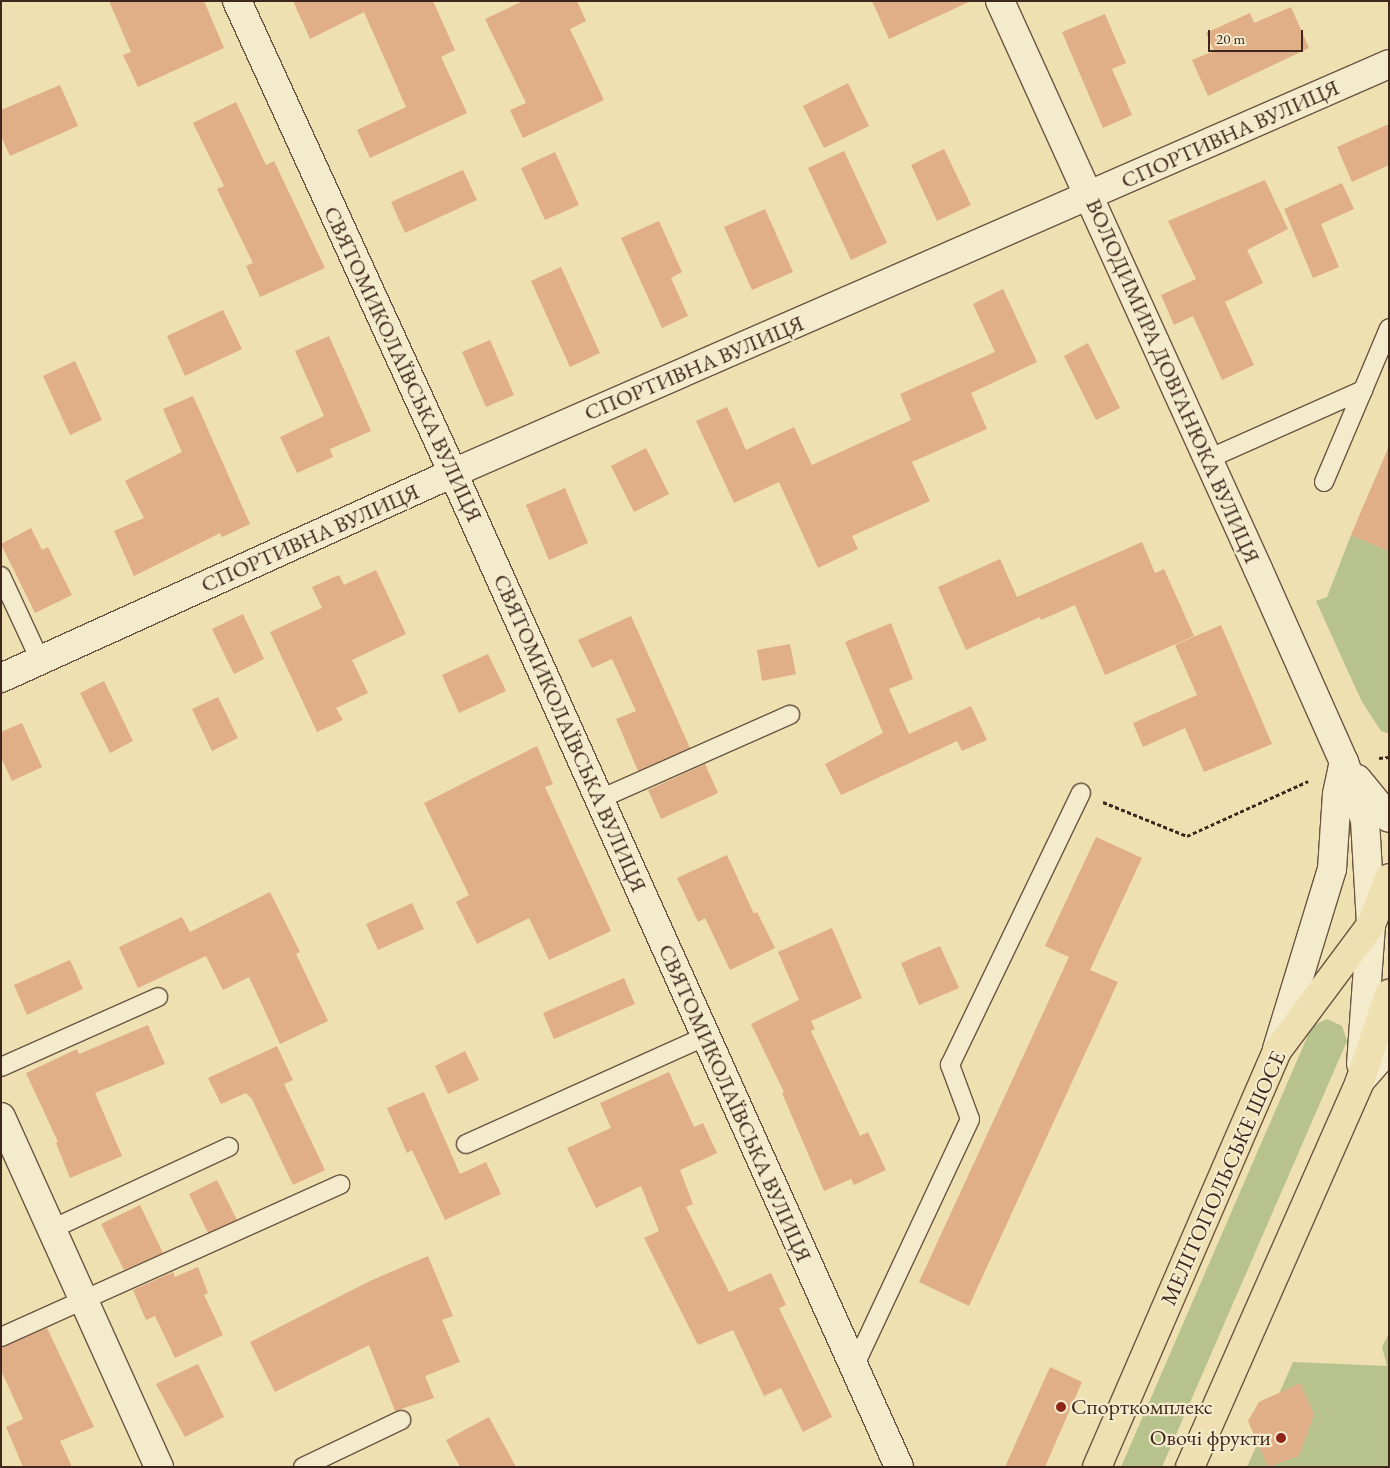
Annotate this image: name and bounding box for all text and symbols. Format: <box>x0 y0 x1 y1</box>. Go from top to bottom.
scale bar <box>1210 20 1305 52</box>
text: 20 m <box>1216 29 1245 48</box>
street label: СПОРТИВНА ВУЛИЦЯ <box>1117 74 1343 194</box>
street label: ВОЛОДИМИРА ДОВГАНЮКА ВУЛИЦЯ <box>1080 195 1266 567</box>
street label: СВЯТОМИКОЛАЇВСЬКА ВУЛИЦЯ <box>318 202 488 526</box>
street label: СПОРТИВНА ВУЛИЦЯ <box>580 310 808 426</box>
street label: СПОРТИВНА ВУЛИЦЯ <box>197 478 423 598</box>
street label: СВЯТОМИКОЛАЇВСЬКА ВУЛИЦЯ <box>488 570 652 896</box>
street label: СВЯТОМИКОЛАЇВСЬКА ВУЛИЦЯ <box>653 940 817 1266</box>
street label: МЕЛІТОПОЛЬСЬКЕ ШОСЕ <box>1155 1047 1291 1309</box>
place label: Спорткомплекс <box>1071 1394 1213 1420</box>
marker: Спорткомплекс <box>1055 1401 1067 1413</box>
place label: Овочі фрукти <box>1150 1425 1271 1451</box>
marker: Овочі фрукти <box>1275 1432 1287 1444</box>

